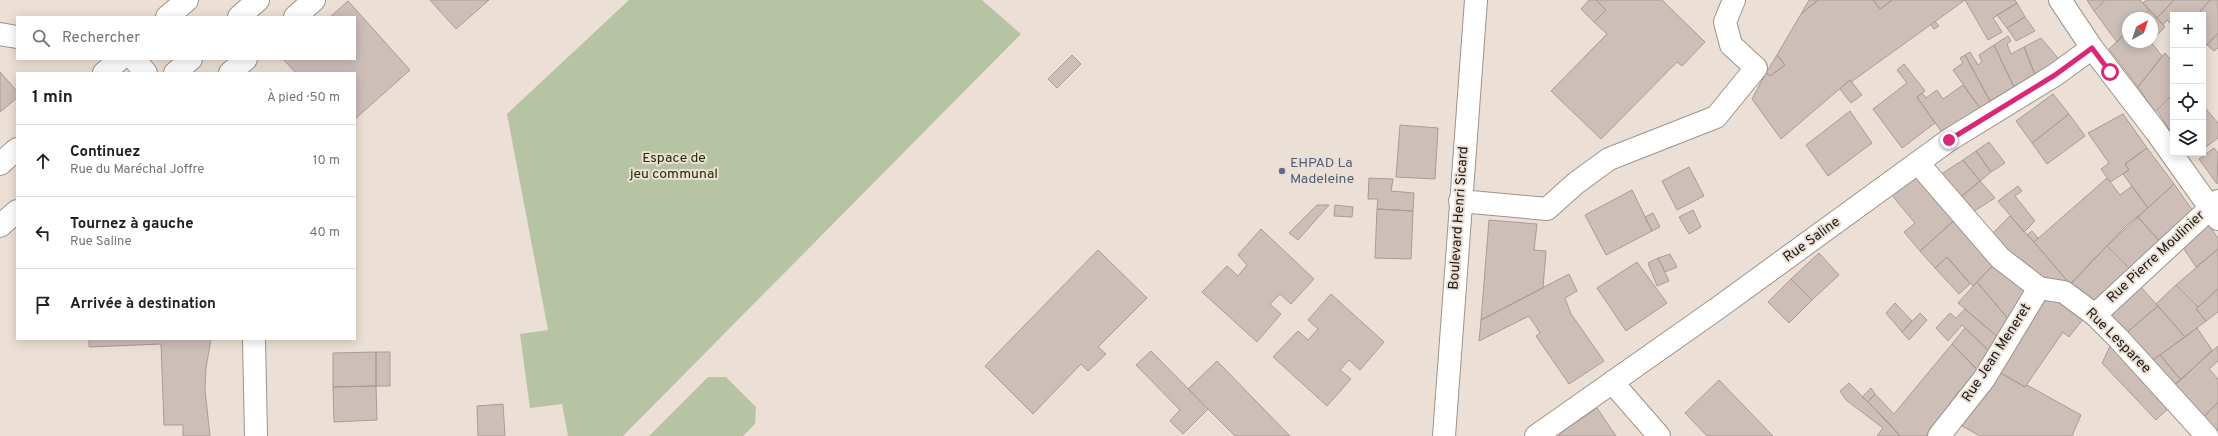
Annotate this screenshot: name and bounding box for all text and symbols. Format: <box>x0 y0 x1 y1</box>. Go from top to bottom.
north arrow <box>2122 12 2158 48</box>
map controls <box>2170 12 2206 156</box>
button: + <box>2170 12 2206 48</box>
search box <box>16 16 356 60</box>
icon: search <box>30 27 52 49</box>
text: Rechercher <box>62 29 140 48</box>
button: − <box>2170 48 2206 84</box>
route start <box>2101 63 2119 81</box>
button: locate <box>2170 84 2206 120</box>
text: 1 min <box>32 87 73 109</box>
text: À pied · 50 m <box>267 90 340 106</box>
button: layers <box>2170 120 2206 156</box>
route end <box>1940 131 1958 149</box>
text: Continuez <box>70 143 140 162</box>
street label: Boulevard Henri Sicard <box>1446 146 1472 290</box>
icon: ahead <box>32 150 54 172</box>
park label: Espace de jeu communal <box>629 150 718 183</box>
text: 10 m <box>313 153 340 169</box>
place label: EHPAD La Madeleine <box>1290 155 1354 188</box>
text: Rue du Maréchal Joffre <box>70 162 204 178</box>
marker: EHPAD La Madeleine <box>1277 166 1287 176</box>
street label: Rue Pierre Moulinier <box>2103 207 2209 307</box>
street label: Rue Saline <box>1780 214 1844 266</box>
text: Tournez à gauche <box>70 215 194 234</box>
icon: left <box>32 222 54 244</box>
text: 40 m <box>310 225 340 241</box>
text: Rue Saline <box>70 234 132 250</box>
icon: arrive <box>32 294 54 316</box>
text: Arrivée à destination <box>70 295 216 314</box>
street label: Rue Jean Meneret <box>1959 301 2035 405</box>
street label: Rue Lesparee <box>2082 305 2154 377</box>

